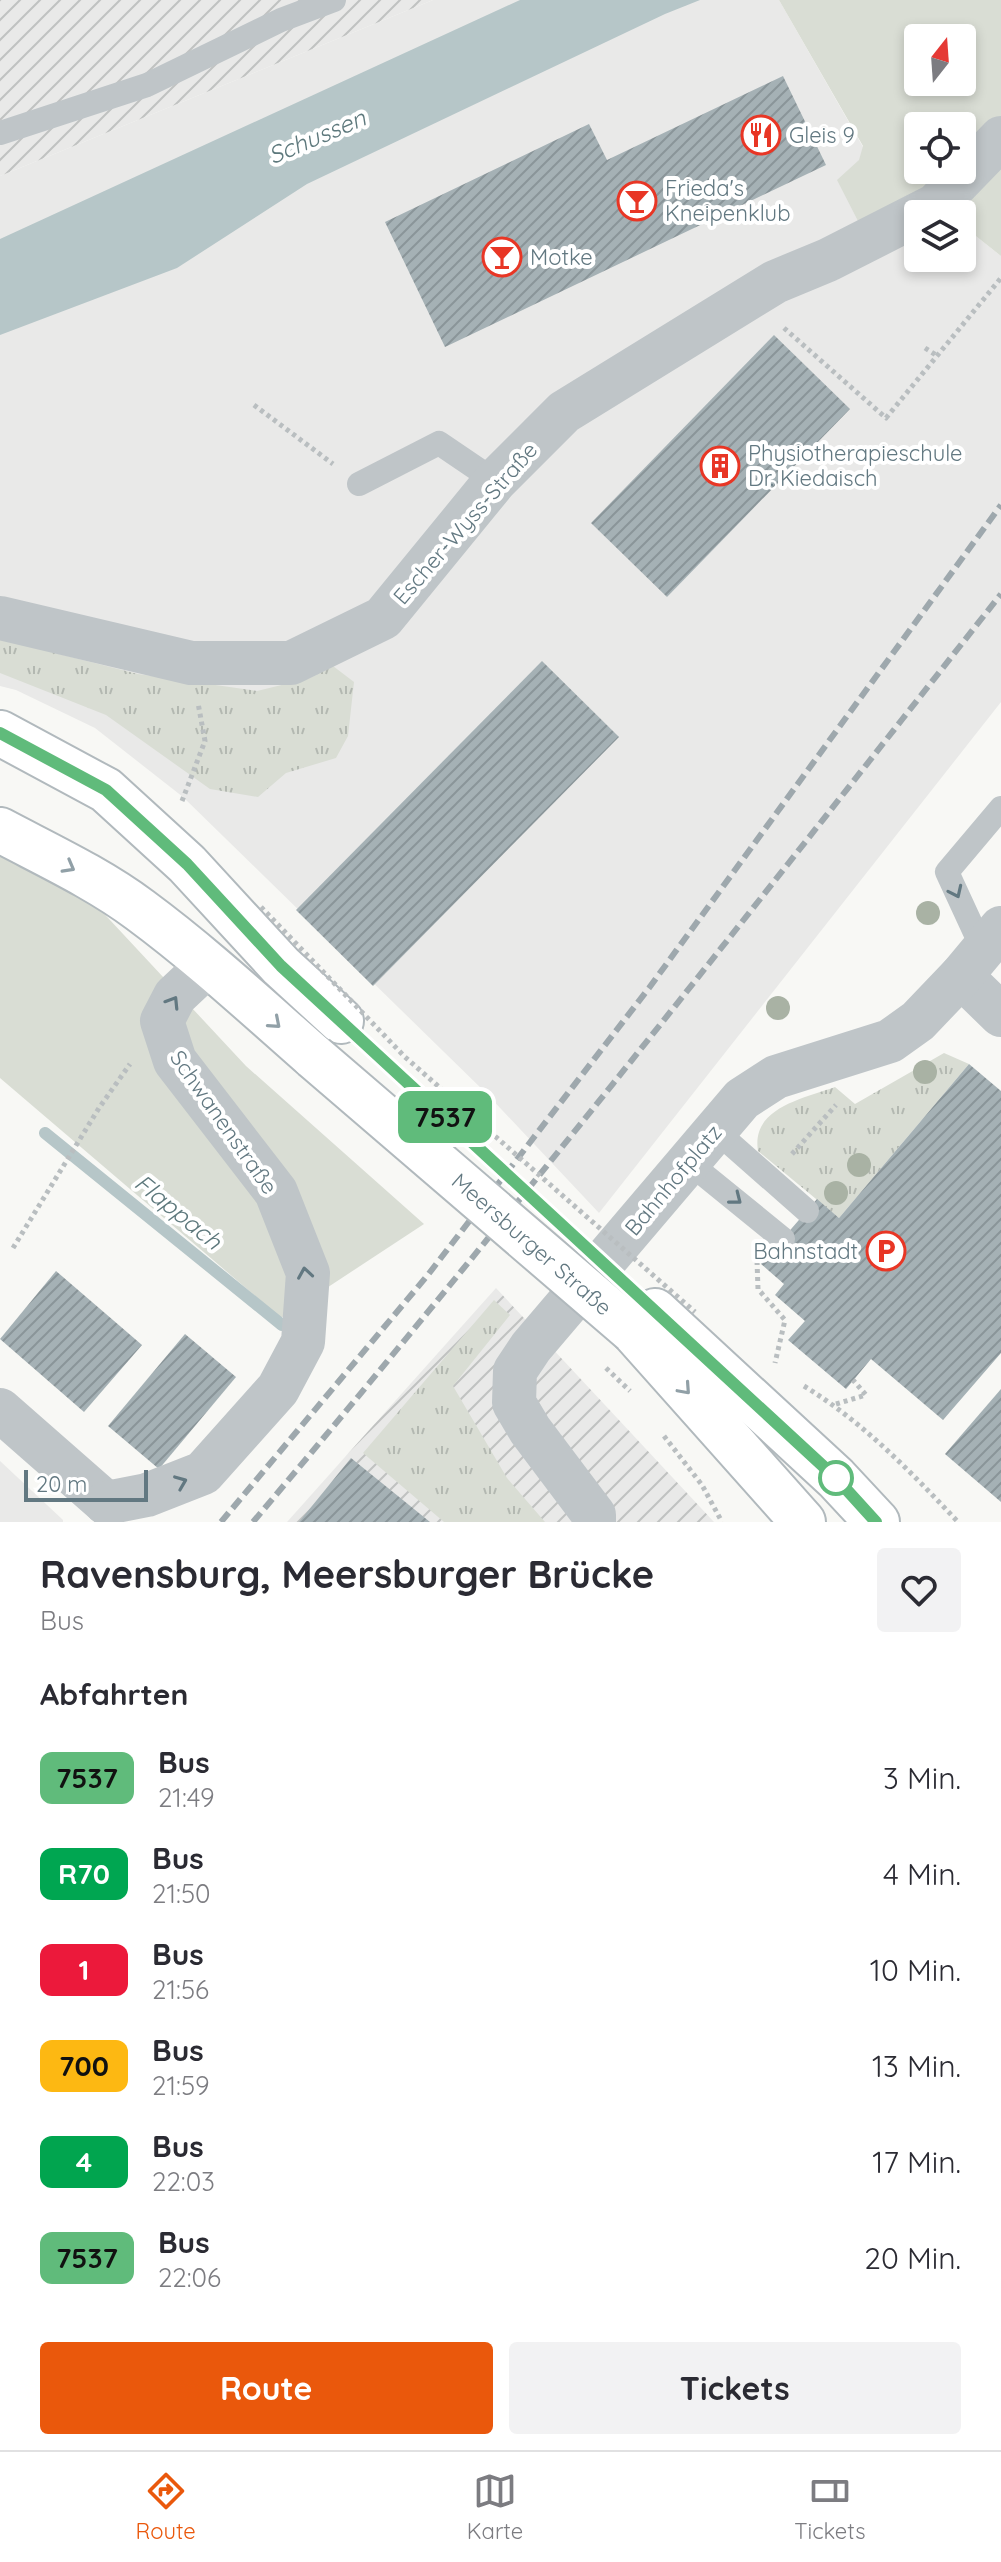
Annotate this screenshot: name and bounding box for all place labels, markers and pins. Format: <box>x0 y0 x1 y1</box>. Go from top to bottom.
restaurant icon: Gleis 9 <box>740 114 782 156</box>
place label: Gleis 9 <box>789 121 855 149</box>
place label: Frieda's Kneipenklub <box>665 174 790 227</box>
bar icon: Frieda's Kneipenklub <box>616 180 658 222</box>
bar icon: Motke <box>481 236 523 278</box>
place label: Motke <box>530 243 593 271</box>
place label: Physiotherapieschule Dr. Kiedaisch <box>748 439 962 492</box>
building icon: Physiotherapieschule Dr. Kiedaisch <box>699 445 741 487</box>
parking icon: Bahnstadt <box>865 1230 907 1272</box>
place label: Bahnstadt <box>753 1237 858 1265</box>
unlabelled marker <box>819 1461 853 1495</box>

